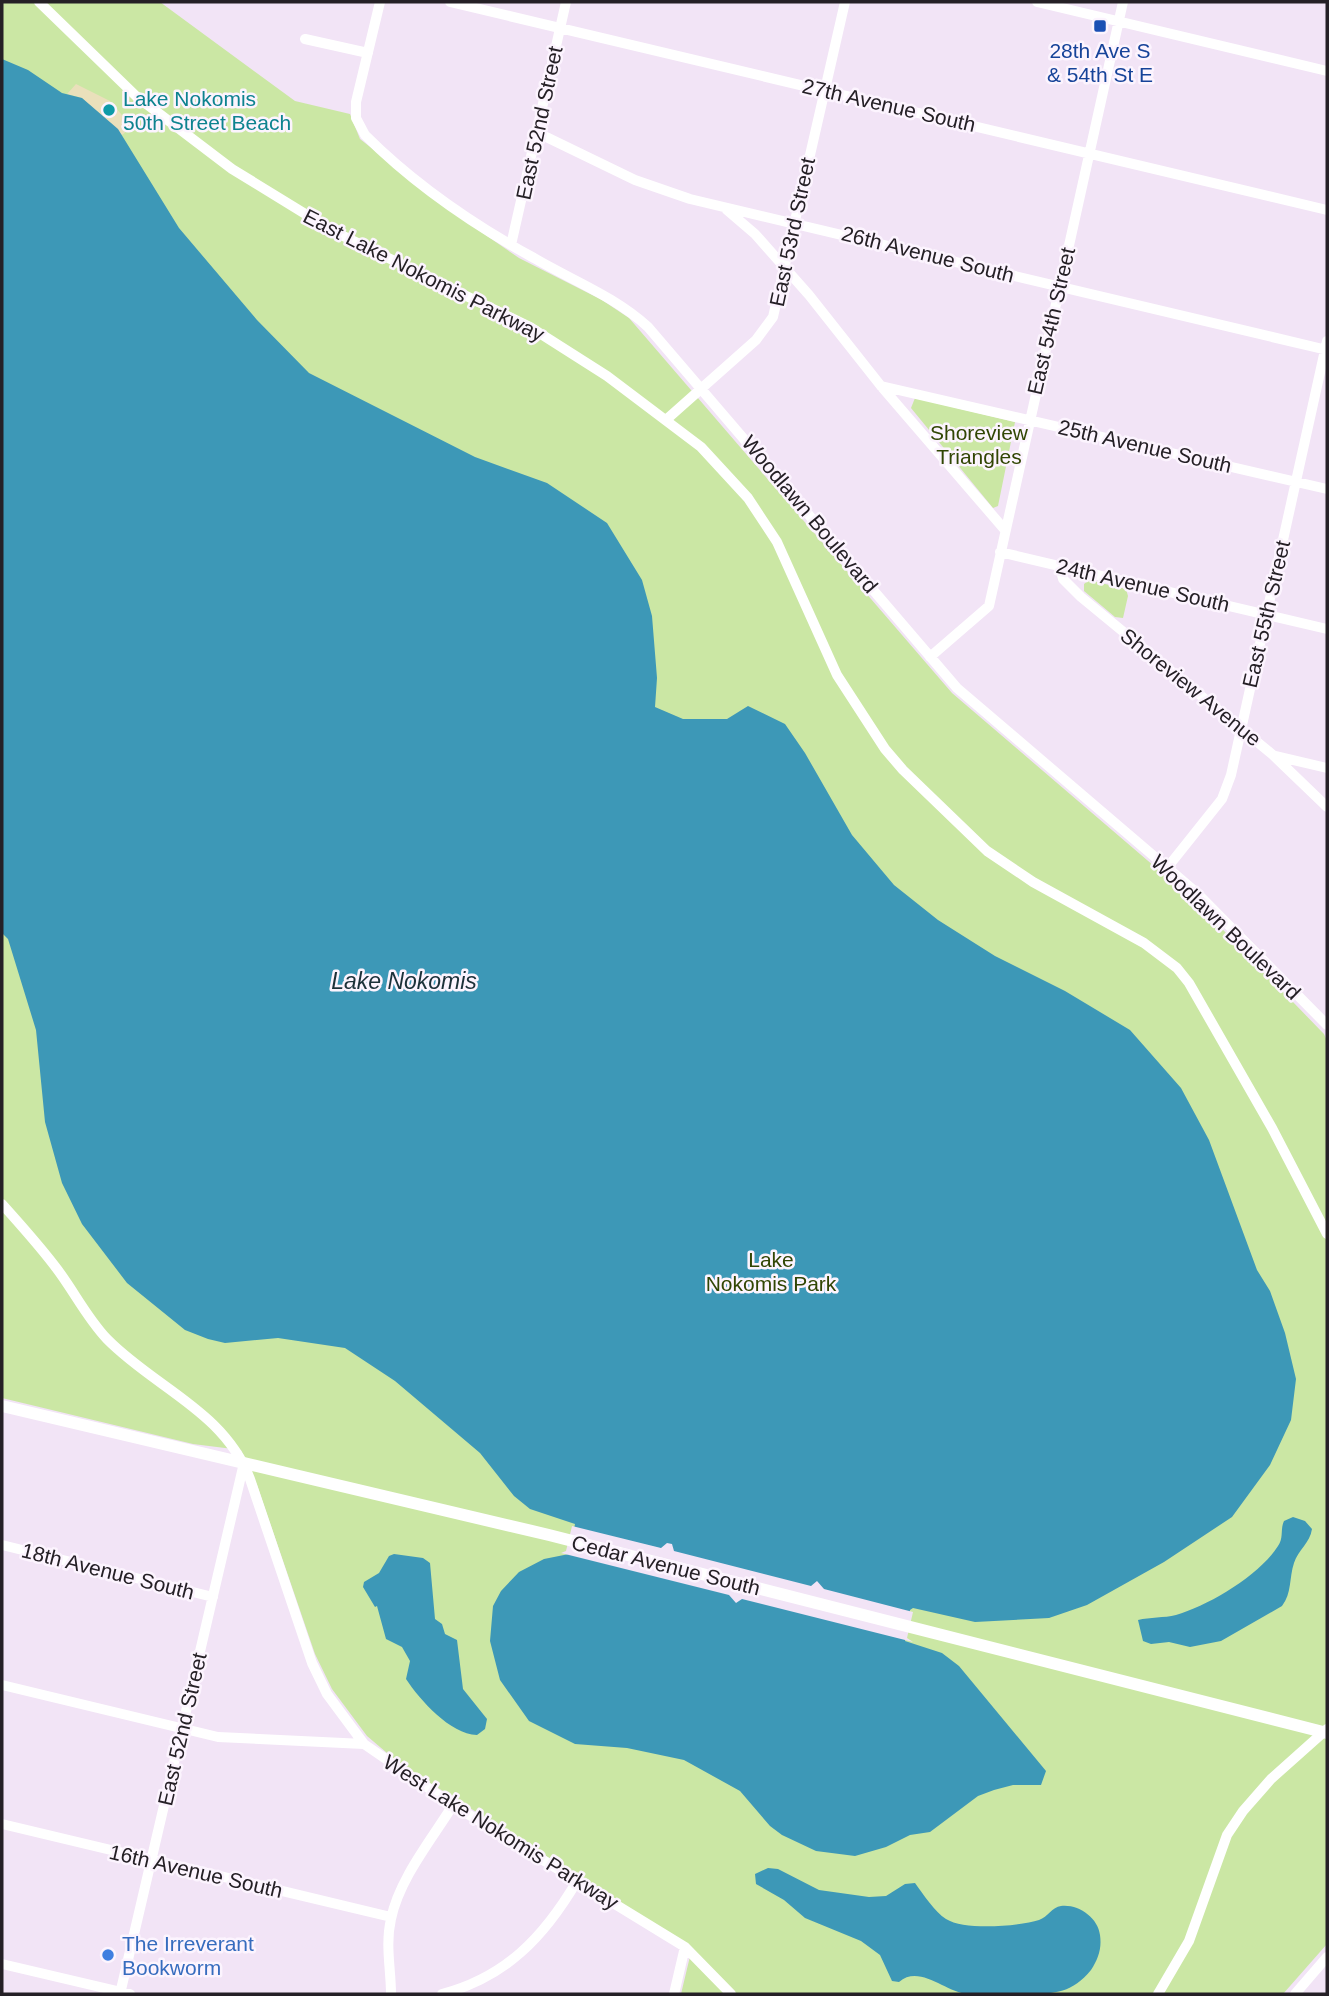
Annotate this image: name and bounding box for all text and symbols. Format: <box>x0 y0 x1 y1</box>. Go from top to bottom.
marker: 28th Ave S & 54th St E <box>1092 18 1108 34</box>
place label: 28th Ave S & 54th St E <box>1047 39 1153 86</box>
street label: East 52nd Street <box>511 44 567 202</box>
street label: 27th Avenue South <box>800 74 978 136</box>
place label: Lake Nokomis 50th Street Beach <box>123 87 291 134</box>
marker: Lake Nokomis 50th Street Beach <box>101 102 117 118</box>
street label: East 53rd Street <box>765 155 819 309</box>
street label: East Lake Nokomis Parkway <box>300 204 549 346</box>
street label: 26th Avenue South <box>839 221 1017 287</box>
street label: East 54th Street <box>1023 245 1079 397</box>
street label: 25th Avenue South <box>1056 415 1234 477</box>
park label: Shoreview Triangles <box>930 421 1029 468</box>
street label: Woodlawn Boulevard <box>738 431 882 597</box>
street label: East 55th Street <box>1238 538 1294 690</box>
street label: 24th Avenue South <box>1054 554 1232 616</box>
street label: Shoreview Avenue <box>1116 623 1266 751</box>
street label: Woodlawn Boulevard <box>1147 850 1305 1004</box>
water label: Lake Nokomis <box>331 968 477 994</box>
park label: Lake Nokomis Park <box>706 1248 837 1295</box>
street label: Cedar Avenue South <box>569 1530 763 1600</box>
street label: 18th Avenue South <box>19 1538 197 1604</box>
street label: East 52nd Street <box>153 1650 211 1808</box>
street label: West Lake Nokomis Parkway <box>379 1750 623 1914</box>
street label: 16th Avenue South <box>107 1840 285 1902</box>
place label: The Irreverant Bookworm <box>122 1932 254 1979</box>
marker: The Irreverant Bookworm <box>100 1947 116 1963</box>

